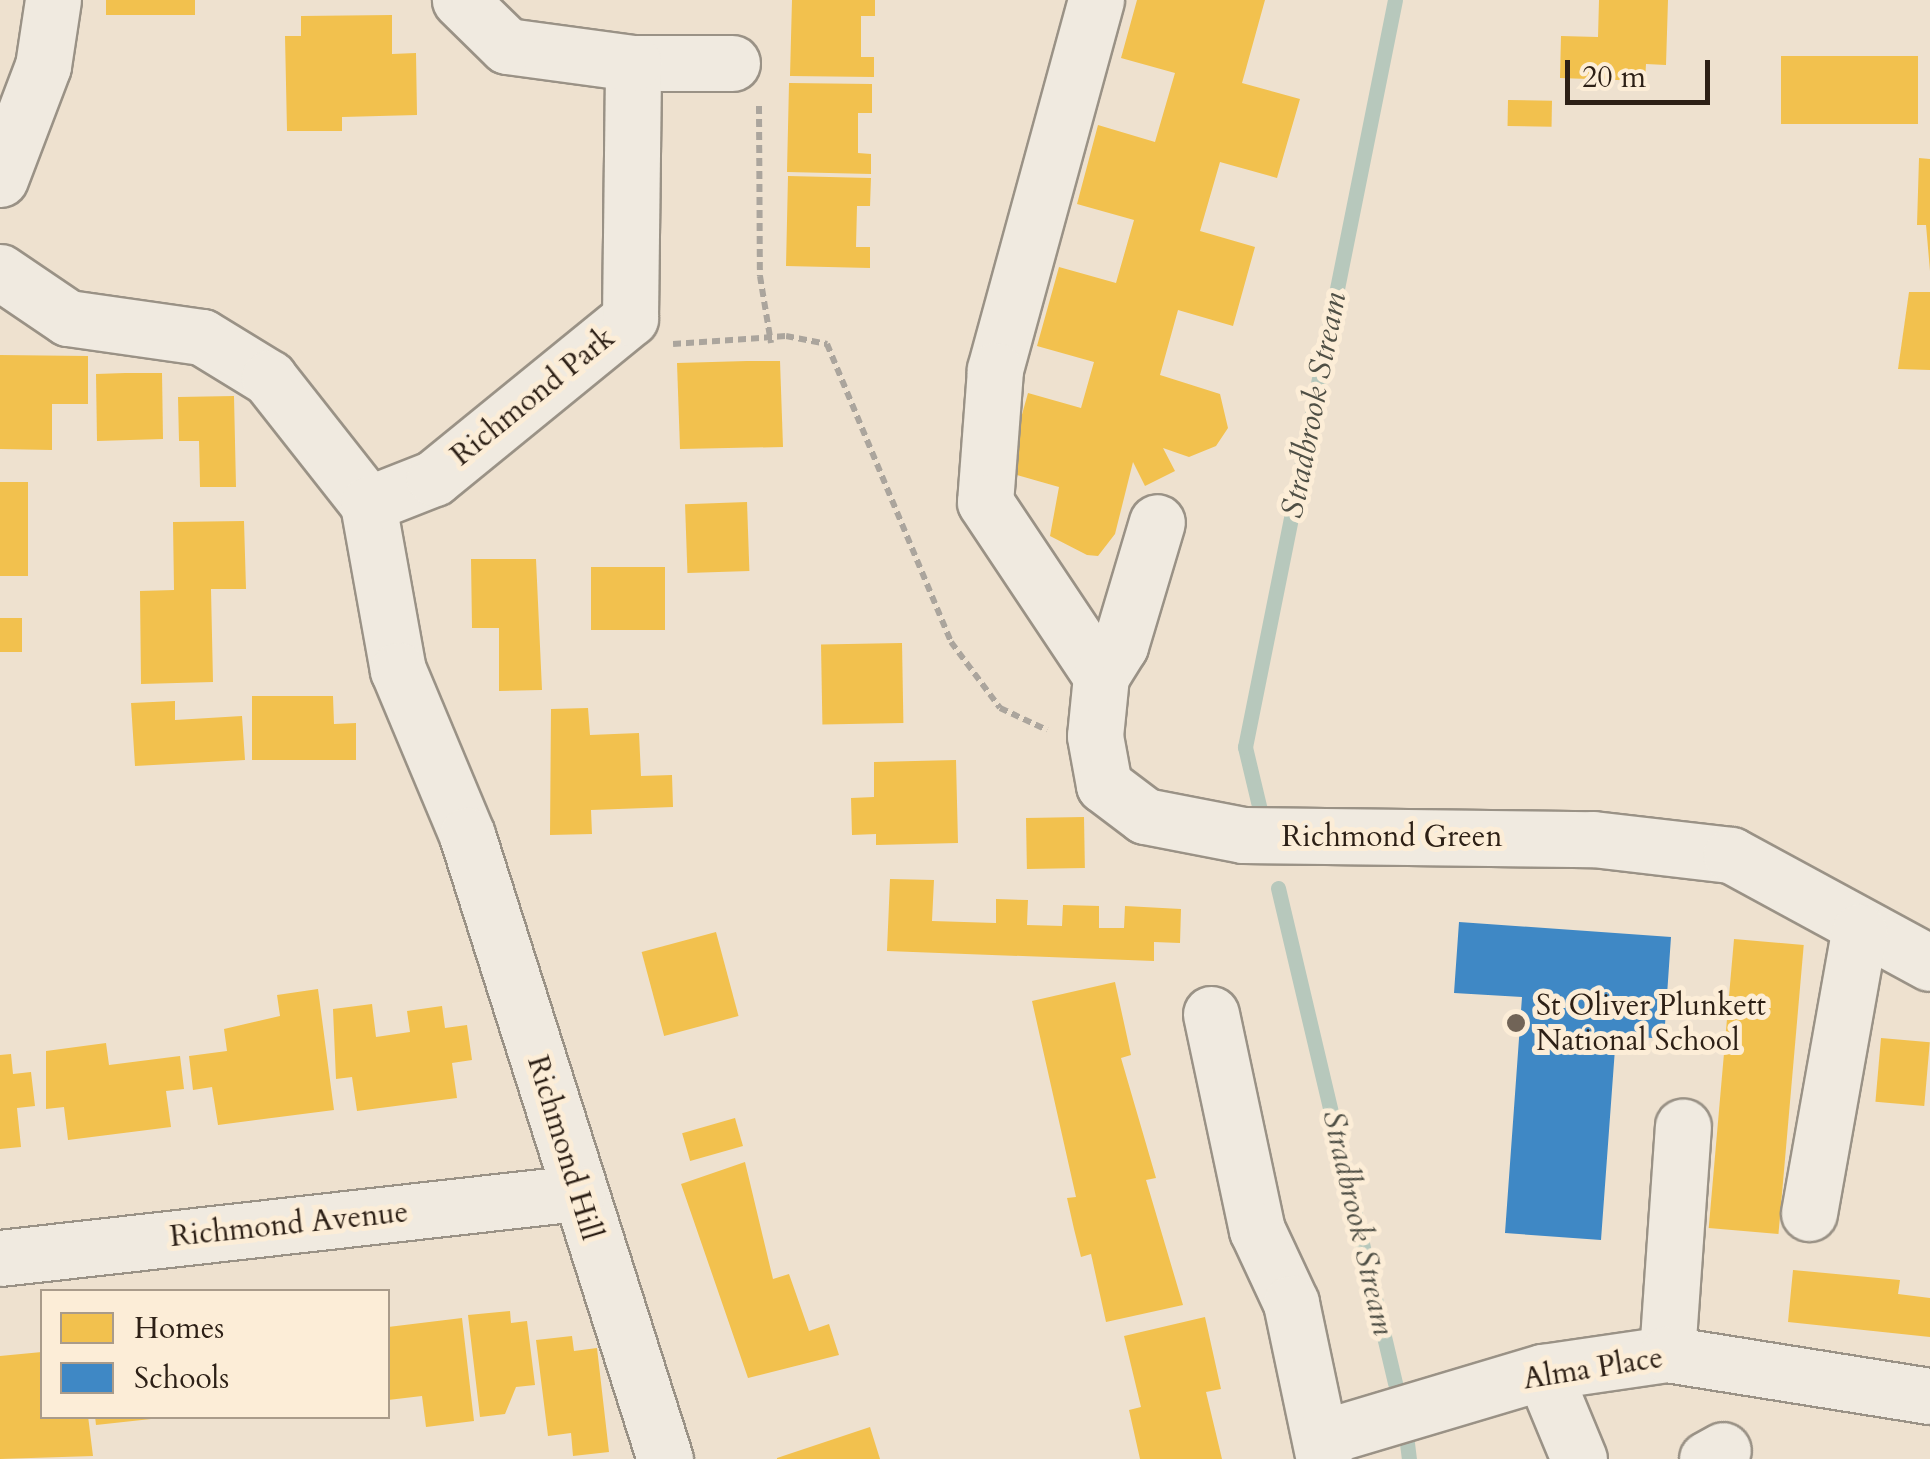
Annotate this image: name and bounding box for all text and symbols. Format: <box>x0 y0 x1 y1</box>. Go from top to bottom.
scale bar <box>1570 40 1715 102</box>
text: 20 m <box>1582 57 1646 98</box>
water label: Stradbrook Stream <box>1273 289 1355 521</box>
street label: Richmond Park <box>444 320 622 474</box>
street label: Richmond Green <box>1281 819 1503 855</box>
place label: St Oliver Plunkett National School <box>1536 988 1766 1058</box>
marker: St Oliver Plunkett National School <box>1505 1012 1527 1034</box>
street label: Richmond Hill <box>519 1052 609 1244</box>
water label: Stradbrook Stream <box>1313 1107 1403 1339</box>
street label: Richmond Avenue <box>168 1195 410 1255</box>
legend <box>40 1289 390 1419</box>
text: Homes <box>134 1308 224 1349</box>
street label: Alma Place <box>1521 1340 1665 1398</box>
text: Schools <box>134 1358 229 1399</box>

